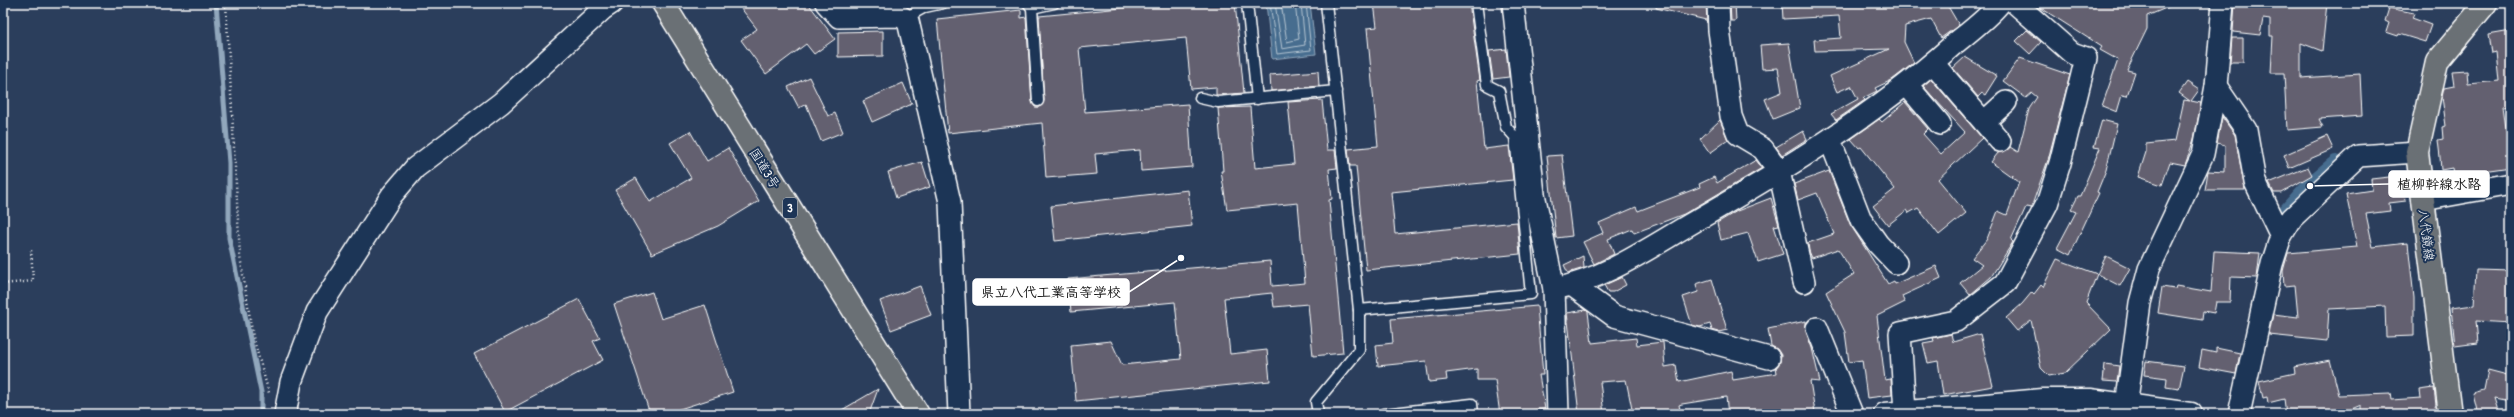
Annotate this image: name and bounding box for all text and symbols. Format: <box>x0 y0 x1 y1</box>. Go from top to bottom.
street label: 国道3号 <box>745 144 785 192</box>
callout: 植柳幹線水路 <box>2389 171 2489 197</box>
text: 植柳幹線水路 <box>2397 174 2481 193</box>
road number: 3 <box>783 198 797 218</box>
street label: 八代鏡線 <box>2415 208 2439 263</box>
callout: 県立八代工業高等学校 <box>973 279 1129 305</box>
text: 県立八代工業高等学校 <box>981 282 1121 301</box>

